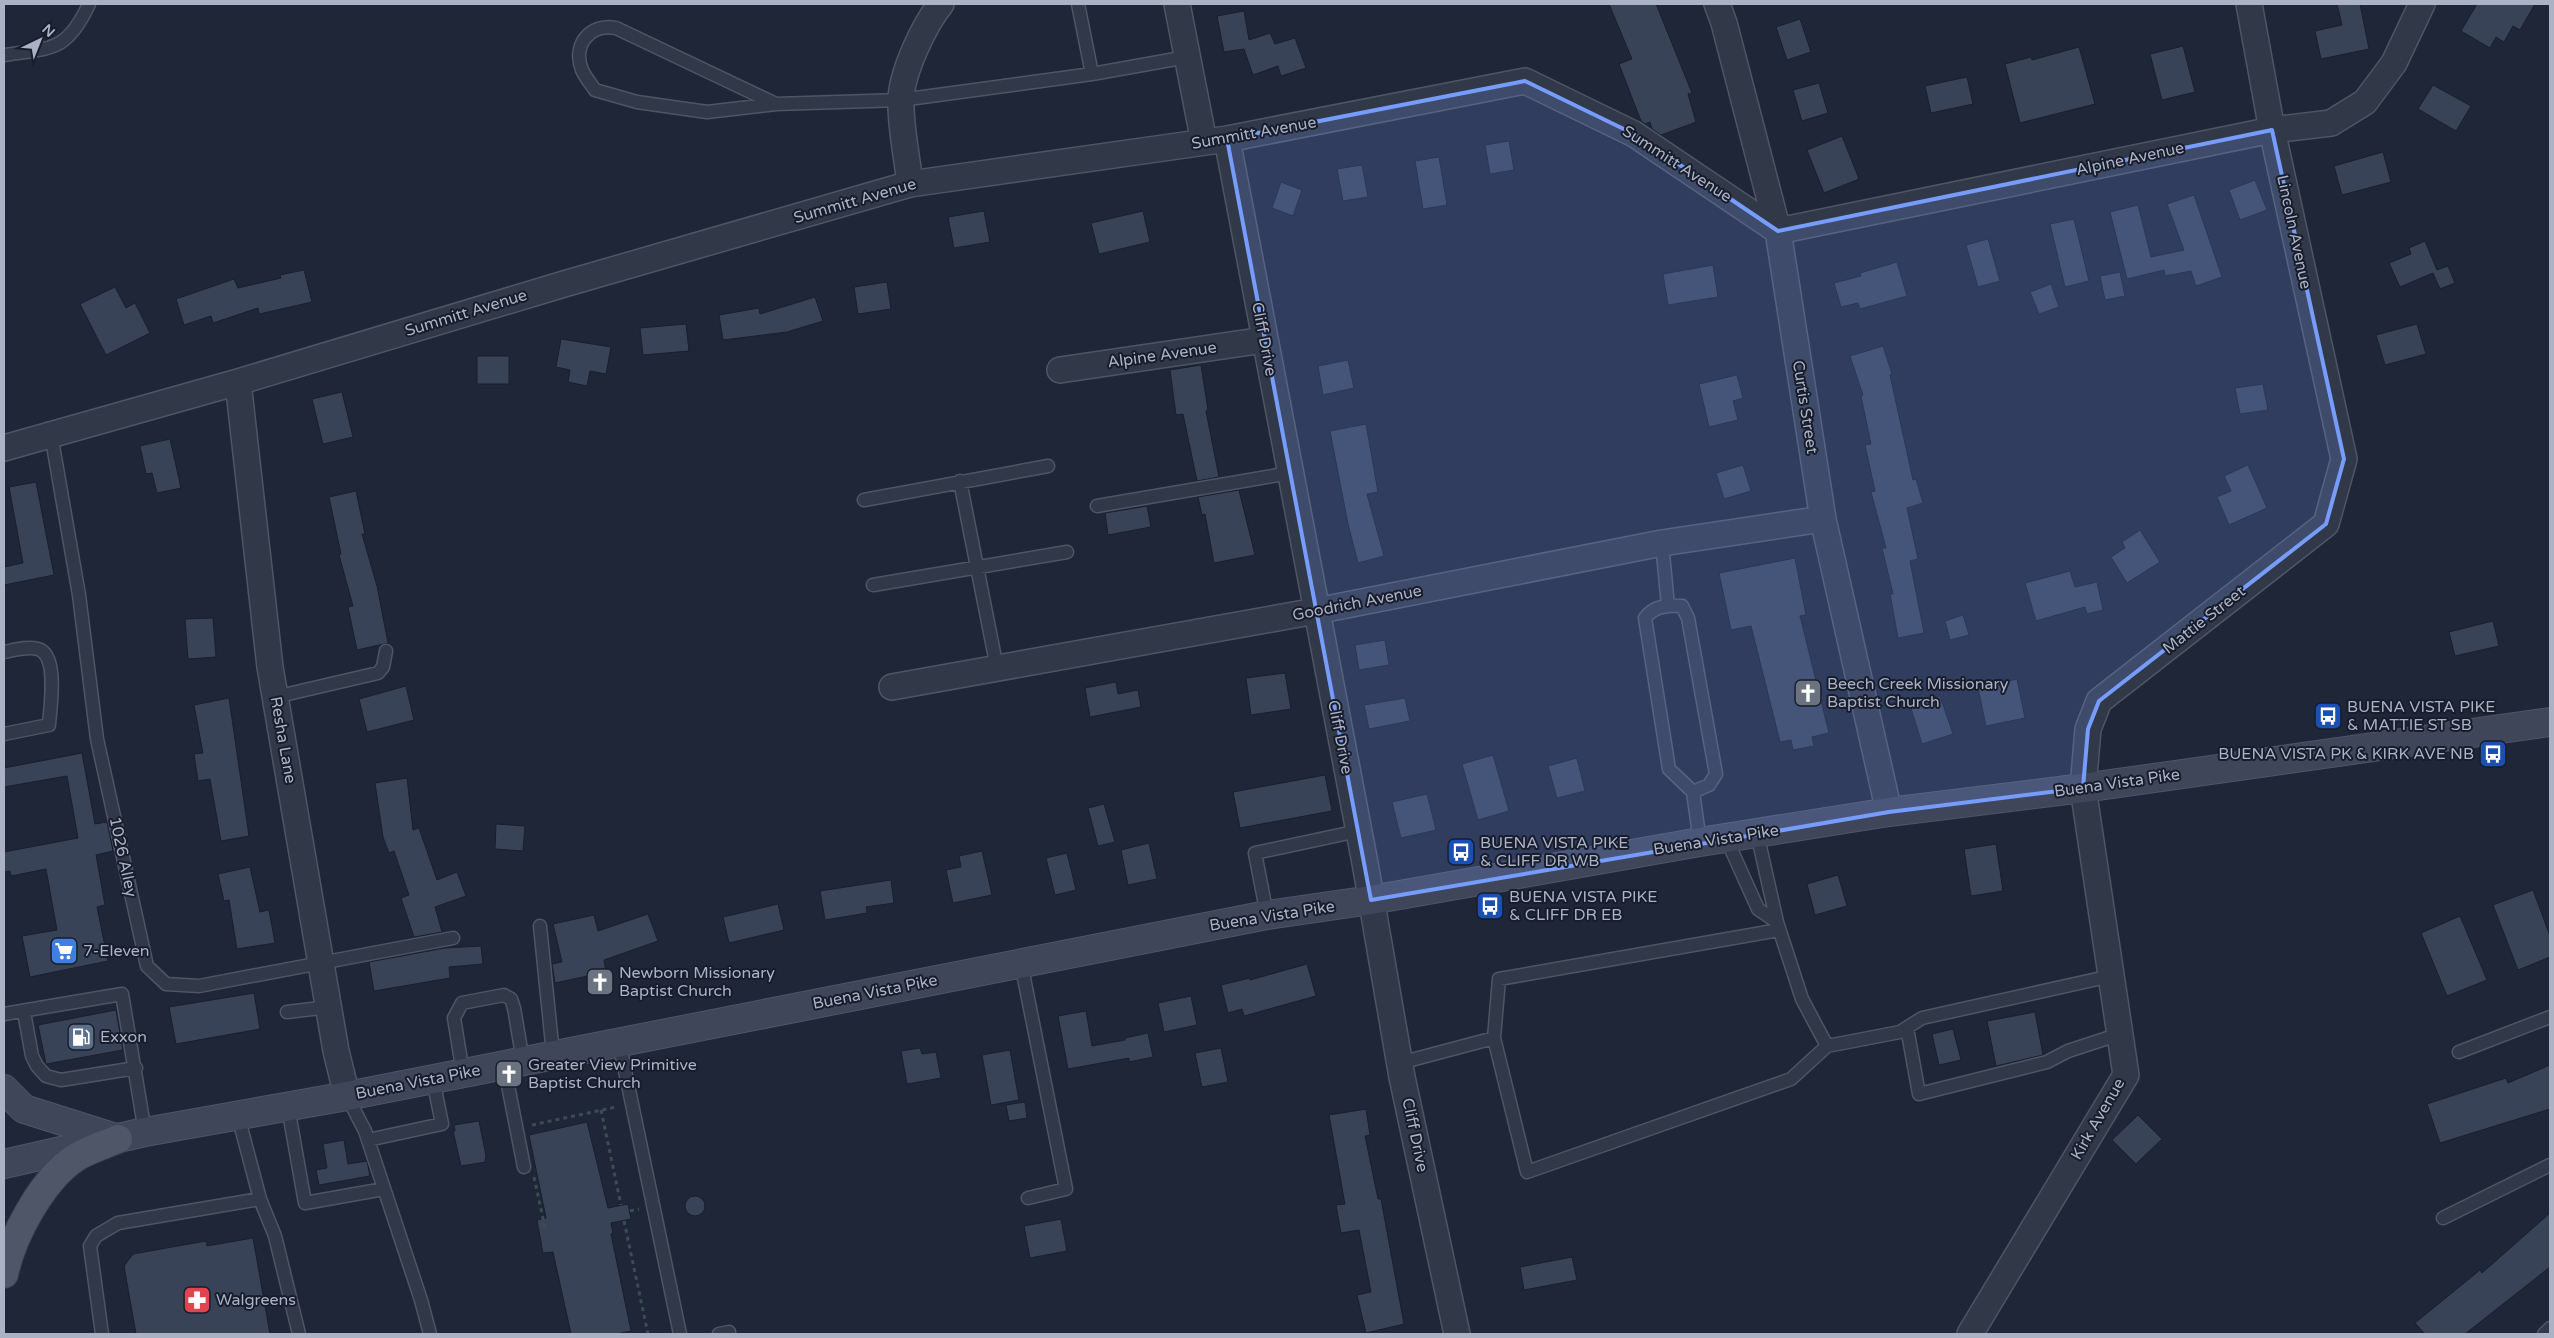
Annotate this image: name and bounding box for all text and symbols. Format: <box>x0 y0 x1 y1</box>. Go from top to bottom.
north arrow <box>15 15 65 65</box>
text: N <box>39 21 58 41</box>
street label: Summitt Avenue <box>1190 112 1318 154</box>
street label: Summitt Avenue <box>1619 121 1735 207</box>
street label: Alpine Avenue <box>2074 138 2186 180</box>
street label: Lincoln Avenue <box>2272 173 2316 291</box>
street label: Summitt Avenue <box>791 174 919 228</box>
street label: Summitt Avenue <box>403 285 529 341</box>
street label: Cliff Drive <box>1247 300 1281 378</box>
street label: Alpine Avenue <box>1106 337 1218 373</box>
street label: Curtis Street <box>1788 359 1822 455</box>
street label: Goodrich Avenue <box>1291 581 1423 625</box>
street label: Mattie Street <box>2159 582 2249 658</box>
place label: Beech Creek Missionary Baptist Church <box>1827 674 2009 712</box>
church icon: Beech Creek Missionary Baptist Church <box>1793 678 1823 708</box>
street label: Resha Lane <box>266 695 300 785</box>
place label: BUENA VISTA PIKE & MATTIE ST SB <box>2347 697 2495 735</box>
street label: Cliff Drive <box>1323 698 1357 776</box>
bus stop icon: BUENA VISTA PIKE & MATTIE ST SB <box>2313 701 2343 731</box>
bus stop icon: BUENA VISTA PK & KIRK AVE NB <box>2478 739 2508 769</box>
place label: BUENA VISTA PK & KIRK AVE NB <box>2218 744 2474 764</box>
street label: Buena Vista Pike <box>2053 764 2181 802</box>
street label: 1026 Alley <box>105 815 141 899</box>
street label: Buena Vista Pike <box>1652 820 1780 860</box>
place label: BUENA VISTA PIKE & CLIFF DR WB <box>1480 833 1628 871</box>
bus stop icon: BUENA VISTA PIKE & CLIFF DR WB <box>1446 837 1476 867</box>
place label: BUENA VISTA PIKE & CLIFF DR EB <box>1509 887 1657 925</box>
bus stop icon: BUENA VISTA PIKE & CLIFF DR EB <box>1475 891 1505 921</box>
street label: Buena Vista Pike <box>1208 896 1336 936</box>
supermarket icon: 7-Eleven <box>49 936 79 966</box>
place label: 7-Eleven <box>83 941 150 961</box>
place label: Newborn Missionary Baptist Church <box>619 963 775 1001</box>
church icon: Newborn Missionary Baptist Church <box>585 967 615 997</box>
street label: Buena Vista Pike <box>811 970 939 1014</box>
fuel station icon: Exxon <box>66 1022 96 1052</box>
place label: Exxon <box>100 1027 147 1047</box>
place label: Greater View Primitive Baptist Church <box>528 1055 697 1093</box>
church icon: Greater View Primitive Baptist Church <box>494 1059 524 1089</box>
street label: Buena Vista Pike <box>354 1060 482 1104</box>
street label: Kirk Avenue <box>2067 1075 2129 1163</box>
street label: Cliff Drive <box>1397 1096 1433 1174</box>
pharmacy icon: Walgreens <box>182 1285 212 1315</box>
place label: Walgreens <box>216 1290 296 1310</box>

